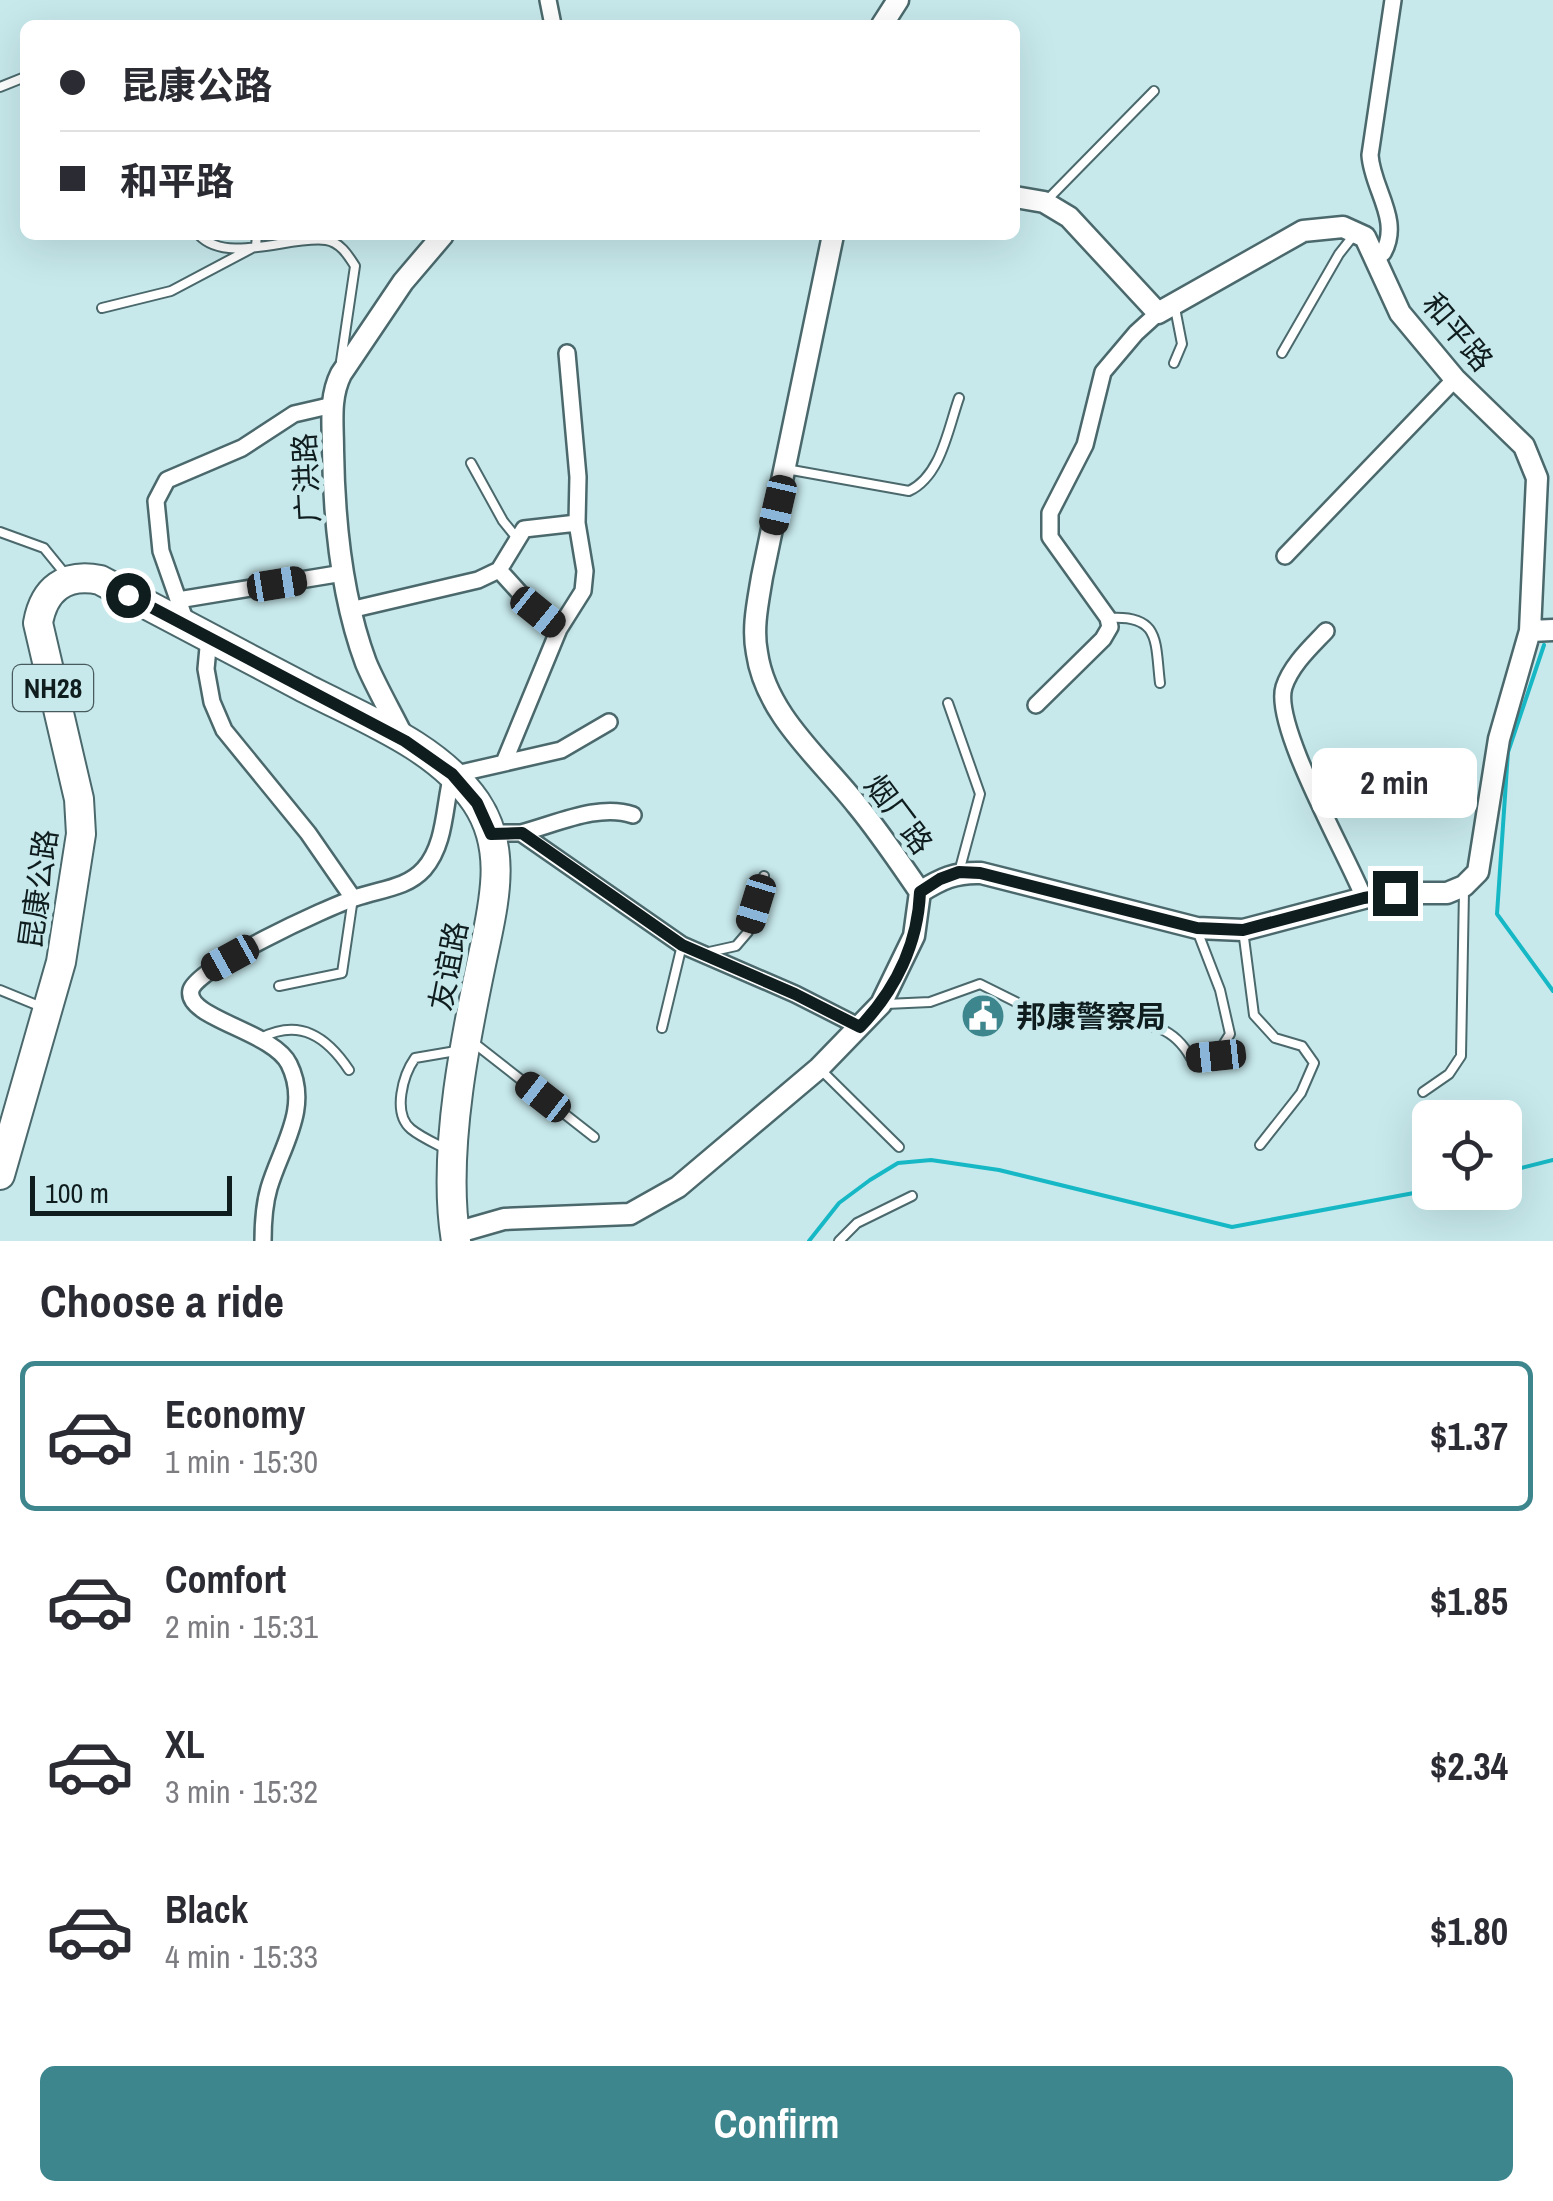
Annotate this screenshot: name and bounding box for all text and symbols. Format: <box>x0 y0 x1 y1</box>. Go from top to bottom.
text: 昆康公路 <box>120 60 272 111</box>
text: 和平路 <box>120 156 234 207</box>
street label: 和平路 <box>1414 285 1502 379</box>
street label: 广洪路 <box>284 432 328 524</box>
car <box>757 472 799 538</box>
car <box>245 564 309 604</box>
route start <box>106 573 151 618</box>
car <box>505 581 571 643</box>
road number: NH28 <box>13 665 93 711</box>
callout: 2 min <box>1312 748 1478 818</box>
text: 2 min <box>1360 761 1429 804</box>
street label: 烟厂路 <box>856 766 942 862</box>
street label: 昆康公路 <box>10 827 66 951</box>
car <box>733 871 779 937</box>
route end <box>1373 871 1418 916</box>
street label: 友谊路 <box>420 918 476 1014</box>
car <box>196 930 264 986</box>
public building icon: 邦康警察局 <box>960 993 1006 1039</box>
place label: 邦康警察局 <box>1016 996 1166 1036</box>
car <box>1185 1038 1247 1074</box>
car <box>510 1067 576 1127</box>
map controls <box>1412 1100 1522 1210</box>
button: locate <box>1412 1100 1522 1210</box>
scale bar <box>30 1171 232 1216</box>
text: 100 m <box>45 1174 109 1212</box>
text: Choose a ride <box>40 1270 284 1331</box>
text: Economy <box>165 1389 305 1440</box>
icon: car <box>45 1391 135 1481</box>
text: $1.37 <box>1430 1411 1508 1462</box>
text: 1 min · 15:30 <box>165 1440 318 1483</box>
text: Comfort <box>165 1554 286 1605</box>
icon: car <box>45 1556 135 1646</box>
text: $1.85 <box>1430 1576 1508 1627</box>
text: 2 min · 15:31 <box>165 1605 318 1648</box>
text: XL <box>165 1719 205 1770</box>
icon: car <box>45 1721 135 1811</box>
text: $2.34 <box>1430 1741 1508 1792</box>
text: 3 min · 15:32 <box>165 1770 318 1813</box>
text: Black <box>165 1884 248 1935</box>
icon: car <box>45 1886 135 1976</box>
text: $1.80 <box>1430 1906 1508 1957</box>
text: 4 min · 15:33 <box>165 1935 318 1978</box>
button: Confirm <box>40 2066 1513 2181</box>

